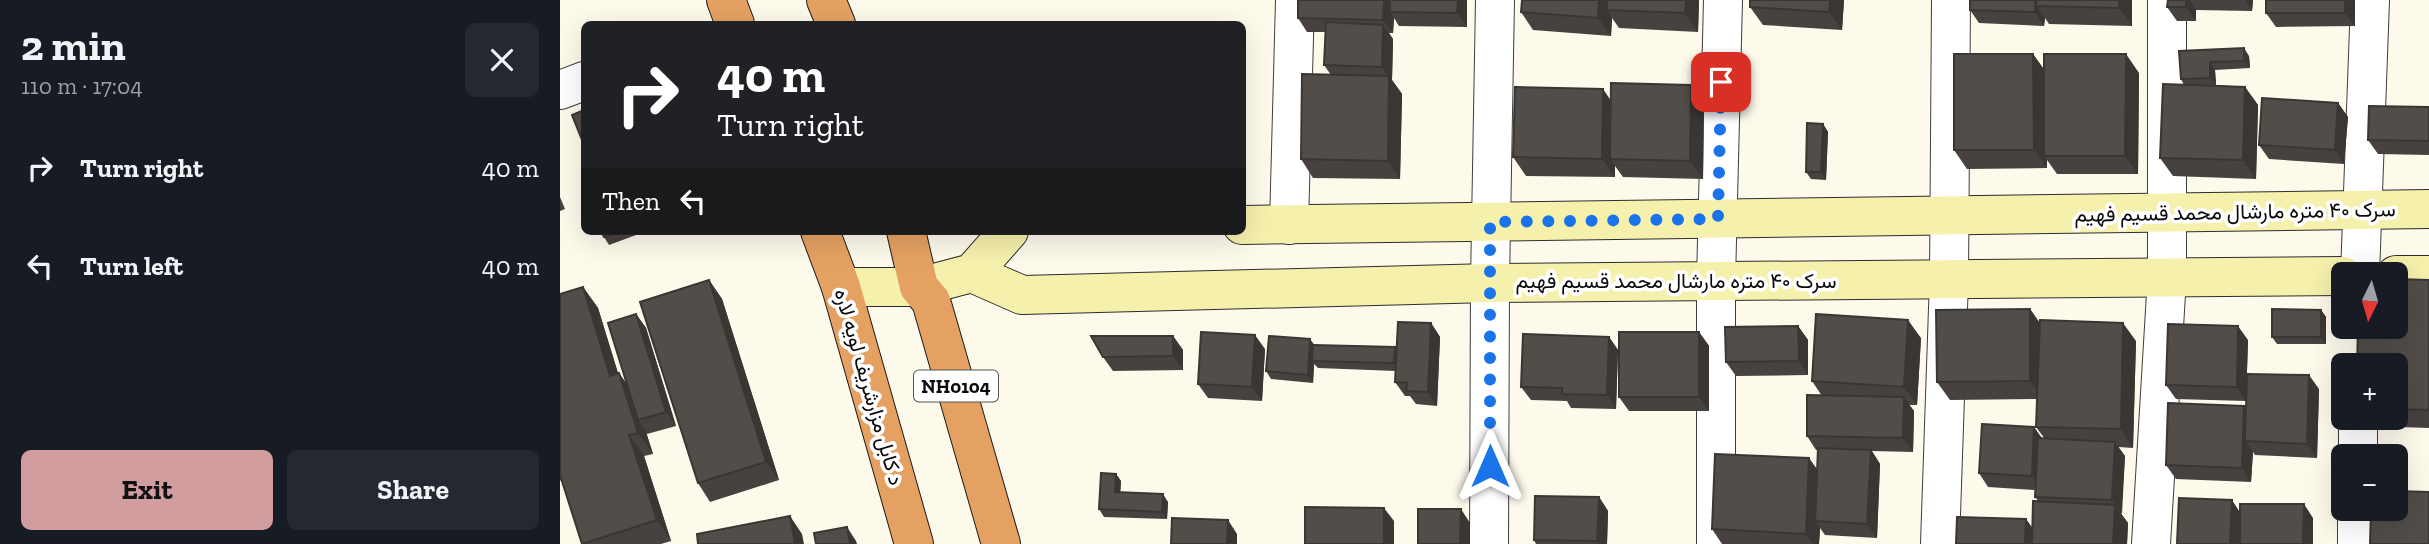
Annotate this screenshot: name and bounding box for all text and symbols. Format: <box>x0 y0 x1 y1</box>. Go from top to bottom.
text: 2 min <box>21 20 126 71</box>
button: close <box>465 23 539 97</box>
text: 40 m <box>717 46 825 105</box>
icon: right <box>602 49 693 140</box>
pin <box>1691 52 1751 112</box>
icon: arrive <box>1702 63 1740 101</box>
text: 110 m · 17:04 <box>21 72 143 100</box>
text: Turn right <box>717 106 864 144</box>
icon: right <box>21 149 59 187</box>
text: Turn right <box>80 152 203 184</box>
text: 40 m <box>482 152 539 184</box>
icon: left <box>674 182 712 220</box>
text: Then <box>602 185 660 217</box>
street label: سرک ۴۰ متره مارشال محمد قسیم فهیم <box>2074 196 2396 229</box>
icon: left <box>21 247 59 285</box>
text: Turn left <box>80 250 183 282</box>
text: 40 m <box>482 250 539 282</box>
north arrow <box>2331 262 2408 340</box>
map controls <box>2331 262 2408 521</box>
street label: سرک ۴۰ متره مارشال محمد قسیم فهیم <box>1515 268 1837 295</box>
street label: د کابل مزارشریف لویه لاره <box>828 286 910 488</box>
button: + <box>2331 353 2408 430</box>
road number: NH0104 <box>914 370 998 402</box>
position arrow <box>1453 429 1527 503</box>
button: − <box>2331 444 2408 521</box>
button: Exit <box>21 450 273 530</box>
button: Share <box>287 450 539 530</box>

